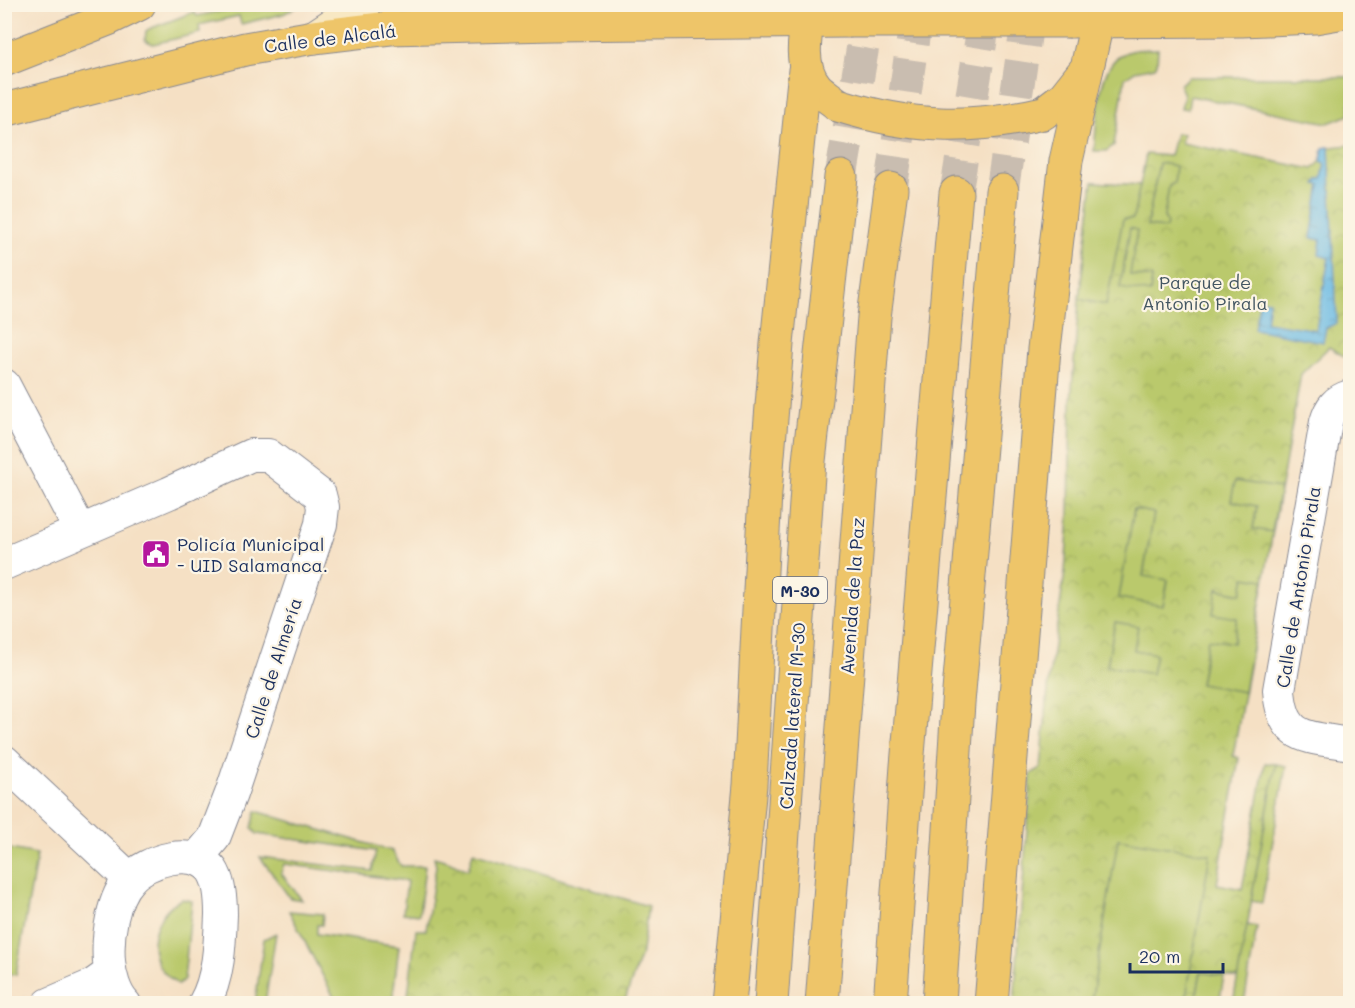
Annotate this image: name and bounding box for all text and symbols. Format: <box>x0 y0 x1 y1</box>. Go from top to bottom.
street label: Calle de Alcalá <box>263 18 397 58</box>
park label: Parque de Antonio Pirala <box>1142 270 1268 315</box>
street label: Calle de Antonio Pirala <box>1270 485 1326 689</box>
street label: Avenida de la Paz <box>835 517 869 675</box>
place label: Policía Municipal - UID Salamanca. <box>177 532 328 577</box>
public building icon: Policía Municipal - UID Salamanca. <box>140 538 172 570</box>
road number: M-30 <box>773 577 827 603</box>
street label: Calle de Almería <box>239 595 307 741</box>
street label: Calzada lateral M-30 <box>774 622 810 810</box>
scale bar <box>1130 936 1223 974</box>
text: 20 m <box>1139 944 1180 968</box>

